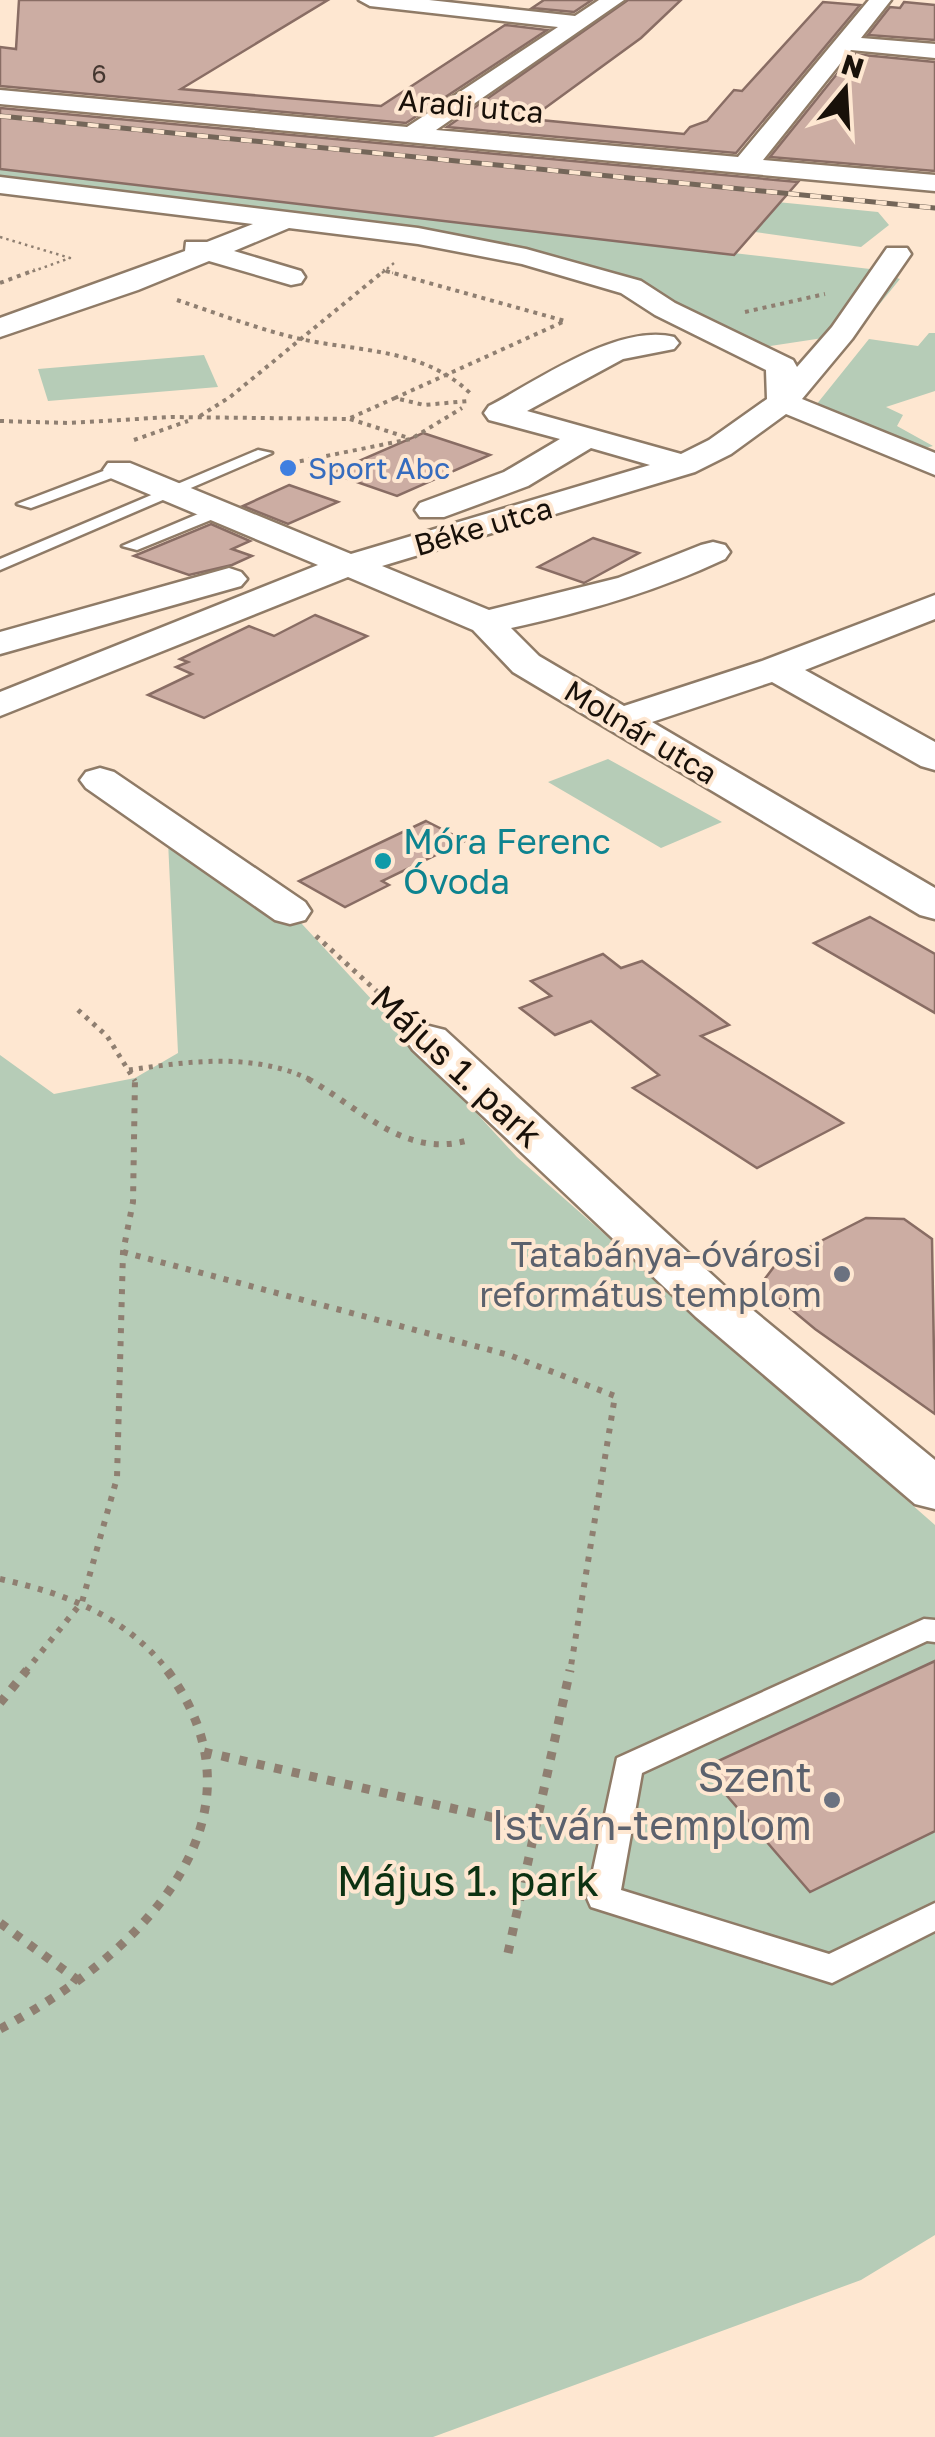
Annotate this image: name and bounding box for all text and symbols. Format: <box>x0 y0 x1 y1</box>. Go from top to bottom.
north arrow <box>795 40 895 140</box>
text: N <box>838 47 868 85</box>
house number: 6 <box>91 58 107 89</box>
street label: Aradi utca <box>397 82 545 130</box>
place label: Sport Abc <box>308 450 450 486</box>
marker: Sport Abc <box>277 457 299 479</box>
street label: Béke utca <box>410 489 556 563</box>
street label: Molnár utca <box>558 672 724 792</box>
place label: Móra Ferenc Óvoda <box>403 820 611 902</box>
marker: Móra Ferenc Óvoda <box>372 850 394 872</box>
street label: Május 1. park <box>363 976 551 1156</box>
place label: Tatabánya–óvárosi református templom <box>479 1233 822 1315</box>
marker: Tatabánya–óvárosi református templom <box>831 1263 853 1285</box>
place label: Szent István-templom <box>492 1751 812 1849</box>
marker: Szent István-templom <box>821 1789 843 1811</box>
park label: Május 1. park <box>337 1855 599 1905</box>

